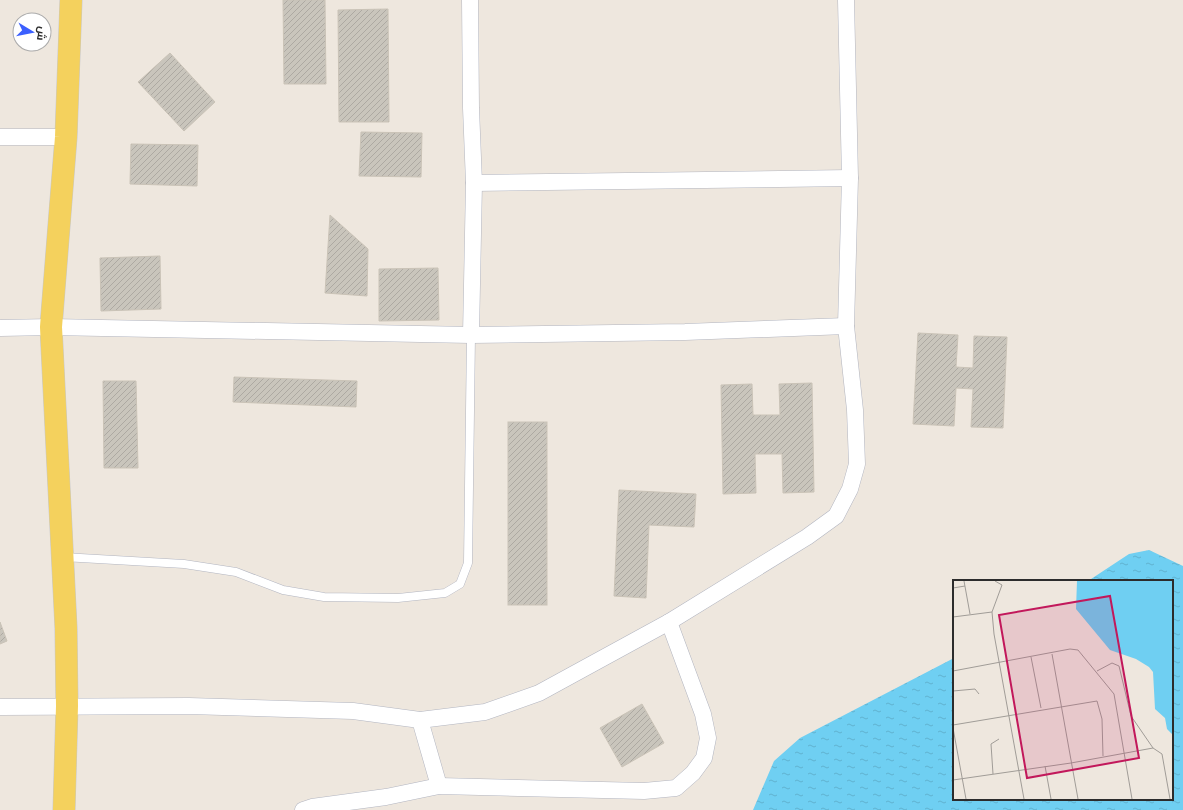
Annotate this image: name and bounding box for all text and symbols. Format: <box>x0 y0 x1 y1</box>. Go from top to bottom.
north arrow <box>12 12 52 52</box>
text: ش <box>34 26 49 42</box>
inset map <box>953 580 1173 800</box>

